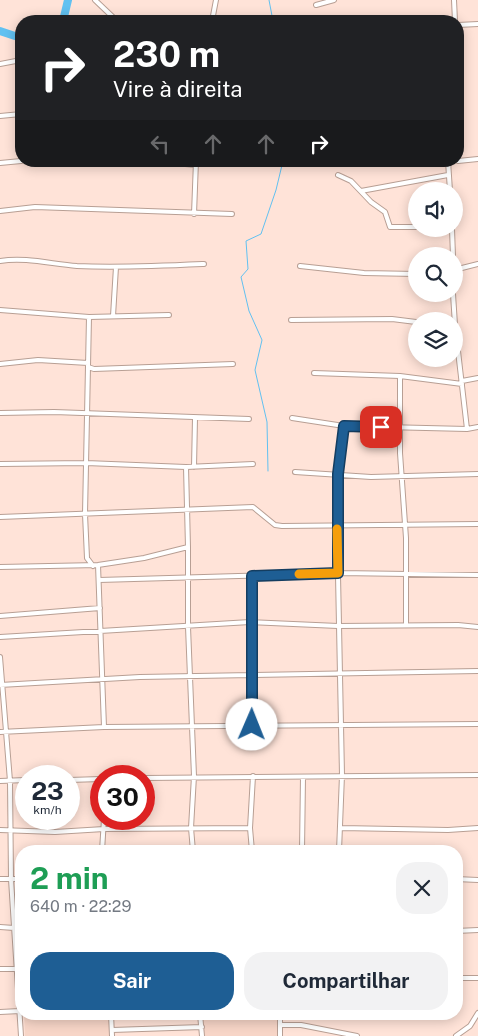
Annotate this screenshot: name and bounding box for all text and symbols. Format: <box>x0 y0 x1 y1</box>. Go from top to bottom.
text: 230 m <box>113 34 220 75</box>
icon: right <box>30 35 95 100</box>
text: Vire à direita <box>113 76 243 102</box>
icon: left <box>146 130 174 158</box>
icon: ahead <box>199 130 227 158</box>
icon: ahead <box>252 130 280 158</box>
icon: right <box>305 130 333 158</box>
map controls <box>408 182 463 367</box>
button: sound <box>408 182 463 237</box>
button: search <box>408 247 463 302</box>
button: layers <box>408 312 463 367</box>
pin <box>360 406 402 448</box>
icon: arrive <box>367 413 395 441</box>
position arrow <box>225 698 277 750</box>
speed limit sign: 30 <box>90 765 155 830</box>
text: 23 <box>31 776 64 806</box>
text: km/h <box>33 803 62 817</box>
text: 2 min <box>30 860 109 896</box>
button: close <box>396 862 448 914</box>
text: 640 m · 22:29 <box>30 897 131 916</box>
button: Sair <box>30 952 234 1010</box>
button: Compartilhar <box>244 952 448 1010</box>

